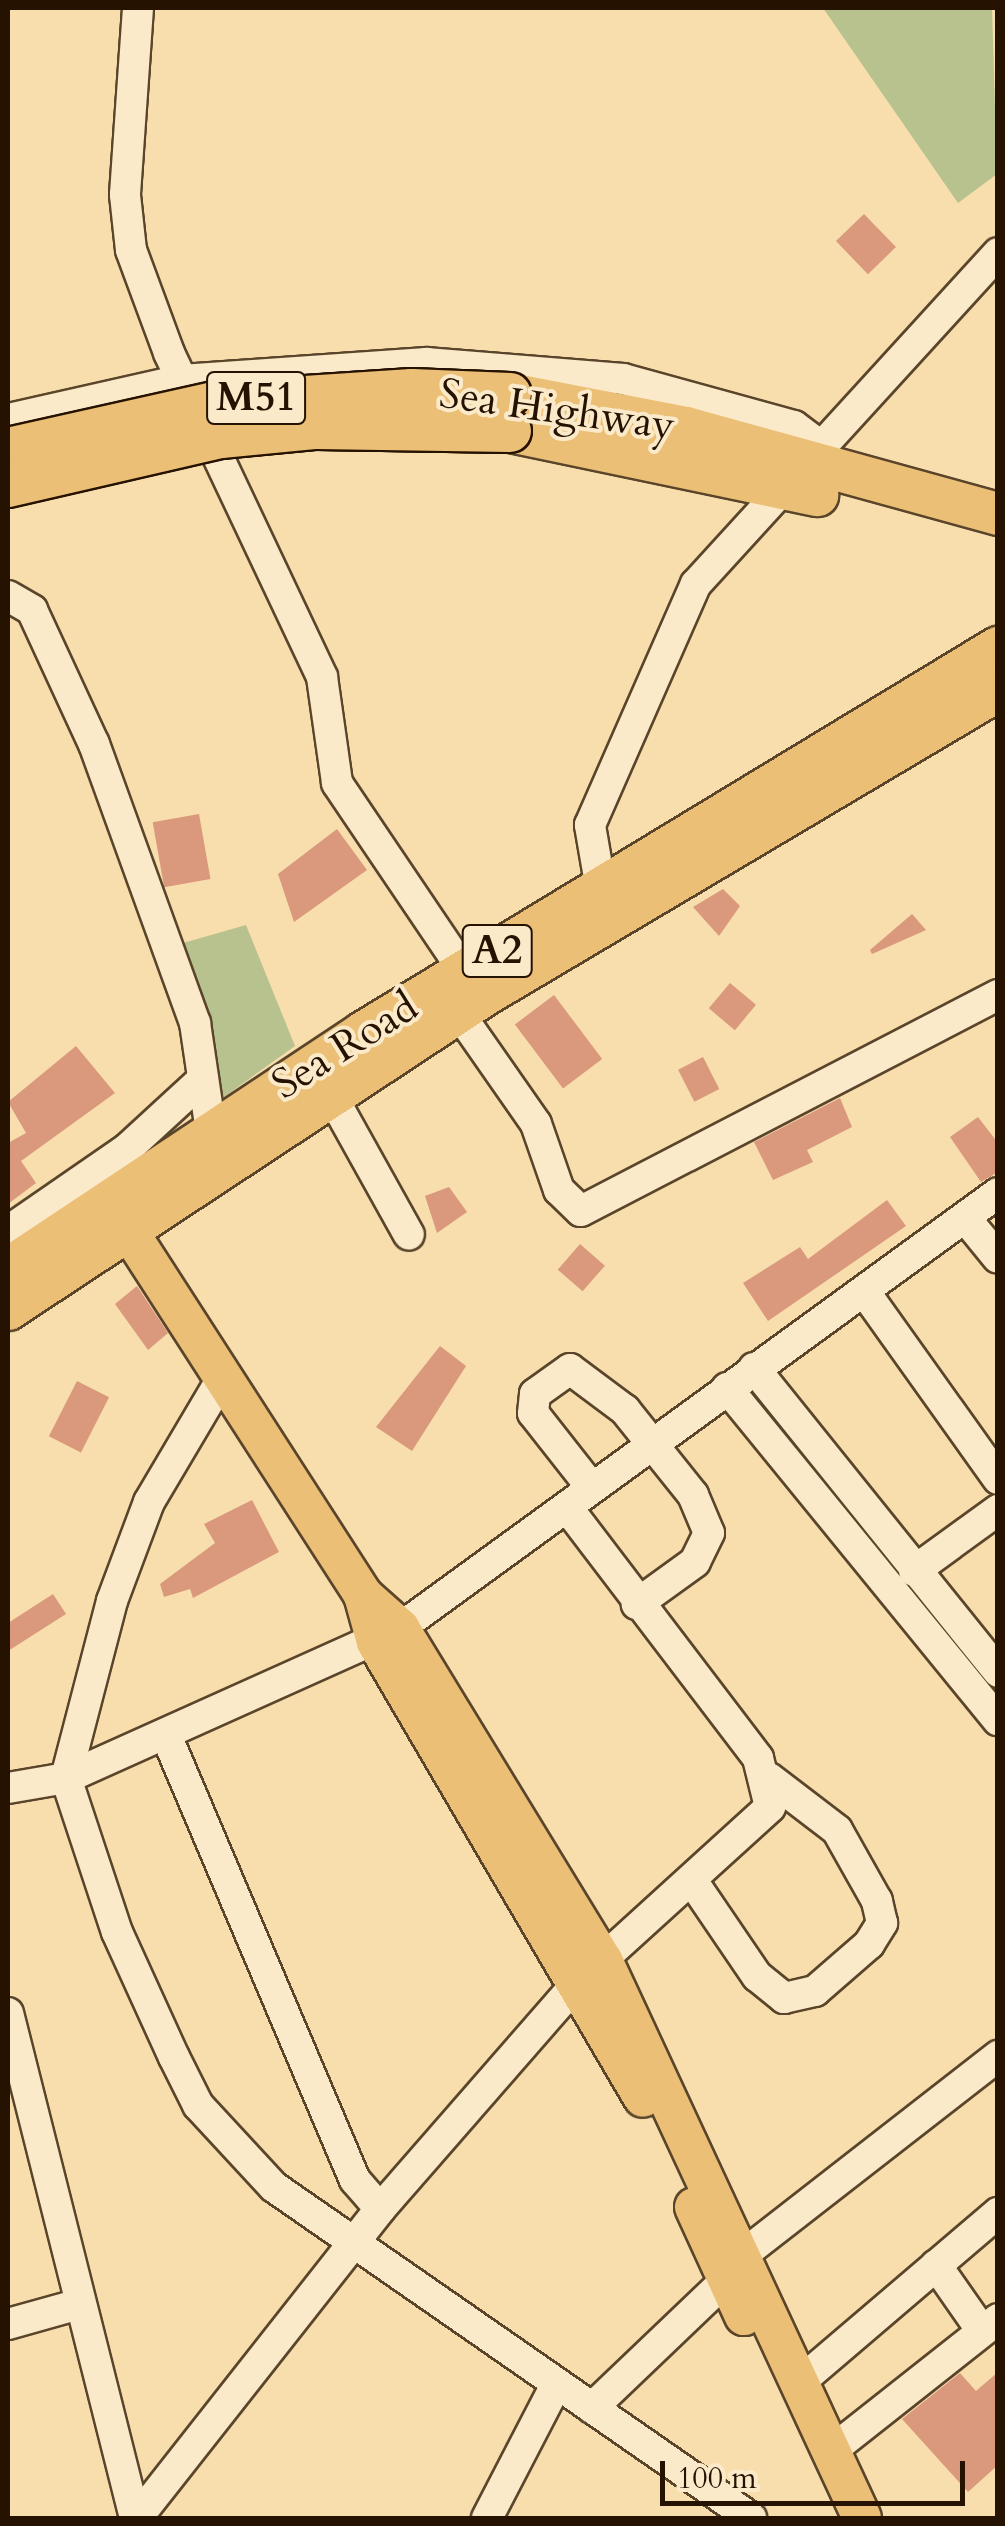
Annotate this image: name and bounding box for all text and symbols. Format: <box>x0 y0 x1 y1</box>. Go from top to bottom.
road number: M51 <box>206 363 306 433</box>
street label: Sea Highway <box>436 369 678 451</box>
road number: A2 <box>460 916 534 986</box>
street label: Sea Road <box>263 982 427 1110</box>
scale bar <box>665 2441 970 2503</box>
text: 100 m <box>677 2458 757 2499</box>

